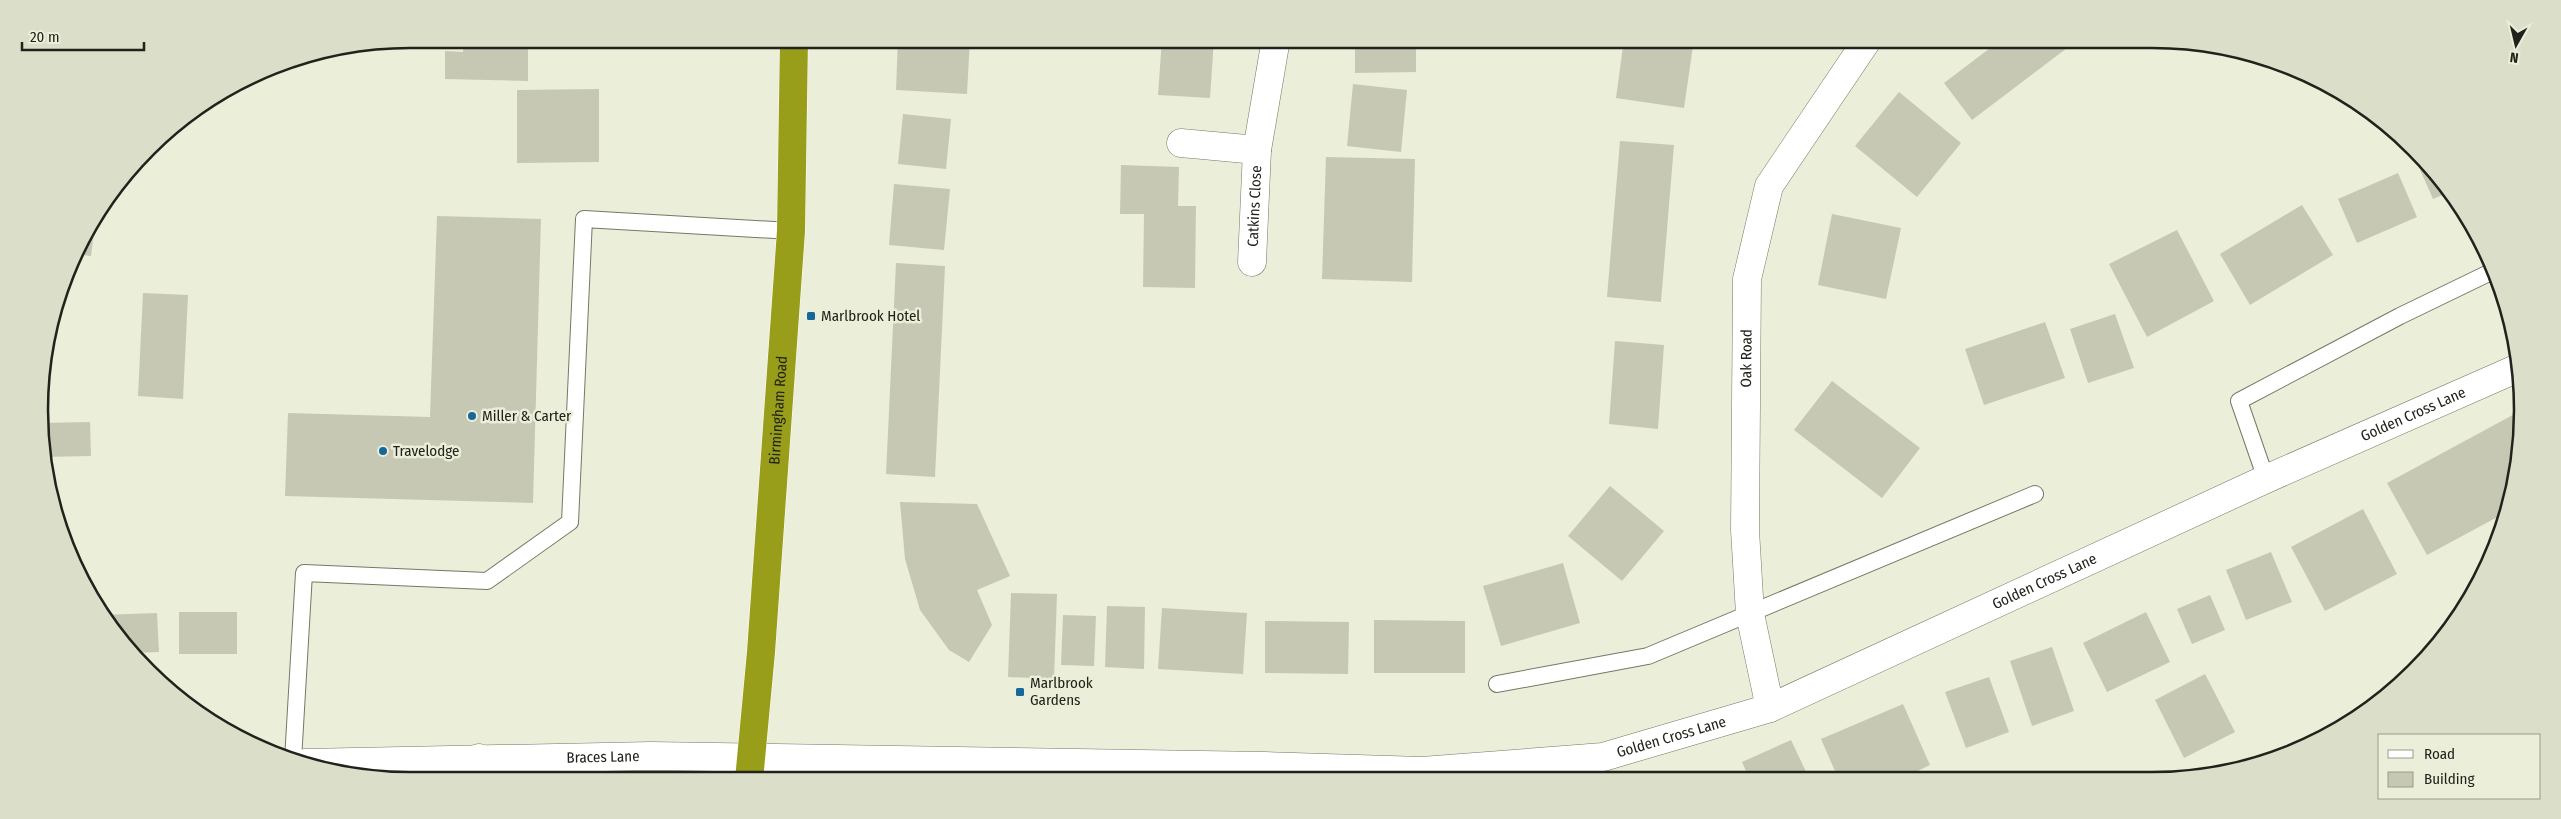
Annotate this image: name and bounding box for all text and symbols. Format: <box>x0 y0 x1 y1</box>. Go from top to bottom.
scale bar <box>22 20 145 52</box>
north arrow <box>2491 20 2541 70</box>
text: 20 m <box>30 28 60 46</box>
text: N <box>2509 48 2520 66</box>
street label: Catkins Close <box>1244 165 1265 247</box>
place label: Marlbrook Hotel <box>821 307 920 325</box>
marker: Marlbrook Hotel <box>805 310 817 322</box>
street label: Oak Road <box>1737 329 1756 387</box>
street label: Birmingham Road <box>765 355 791 465</box>
street label: Golden Cross Lane <box>2358 383 2468 445</box>
place label: Miller & Carter <box>482 407 572 425</box>
marker: Miller & Carter <box>466 410 478 422</box>
place label: Travelodge <box>393 442 459 460</box>
marker: Travelodge <box>377 445 389 457</box>
street label: Golden Cross Lane <box>1989 550 2099 613</box>
place label: Marlbrook Gardens <box>1030 674 1093 709</box>
marker: Marlbrook Gardens <box>1014 686 1026 698</box>
street label: Golden Cross Lane <box>1615 712 1728 761</box>
legend <box>2378 734 2541 799</box>
text: Road <box>2424 745 2455 763</box>
street label: Braces Lane <box>566 747 640 767</box>
text: Building <box>2424 770 2475 788</box>

